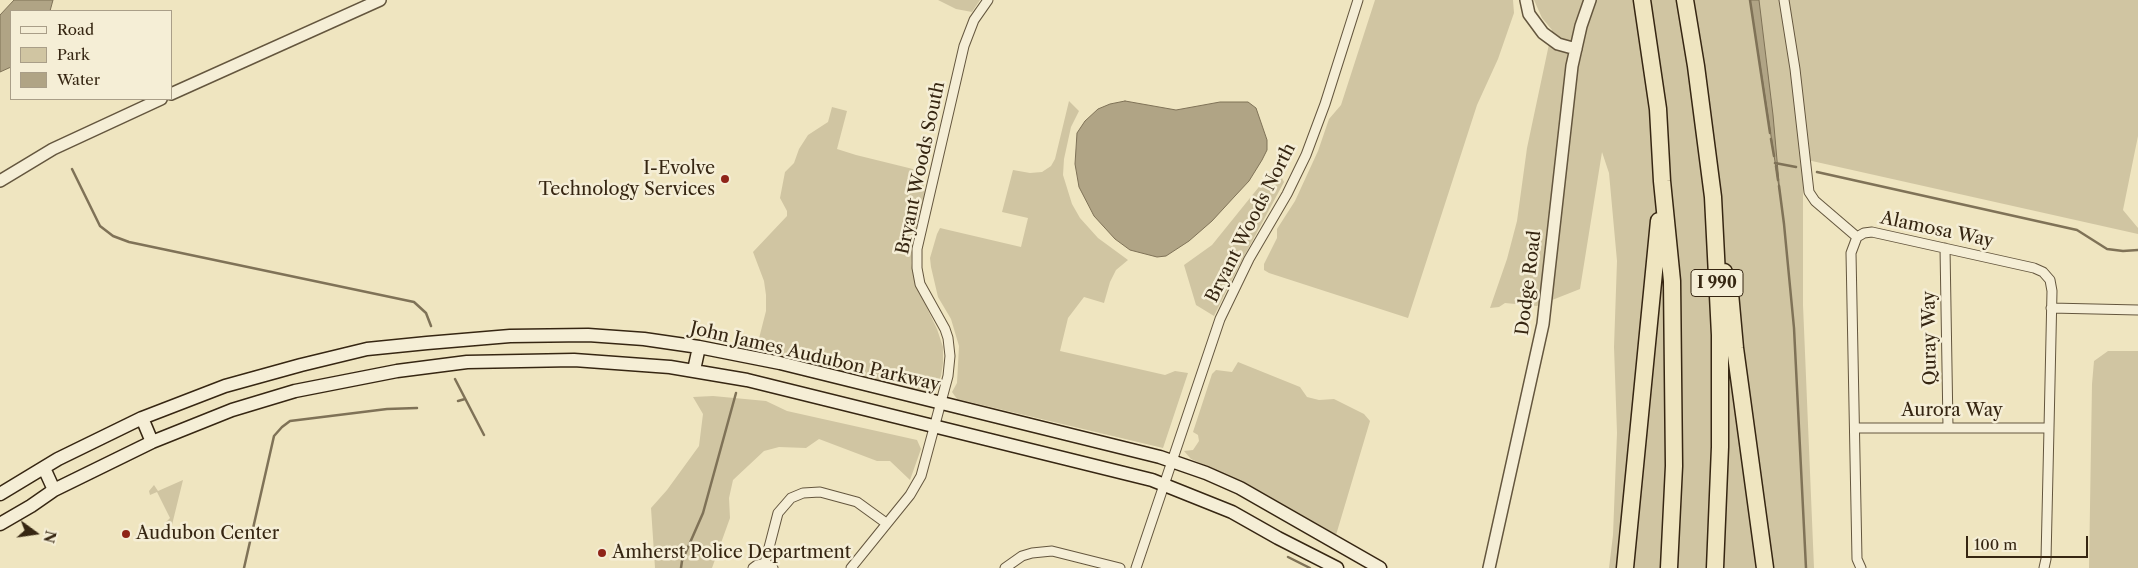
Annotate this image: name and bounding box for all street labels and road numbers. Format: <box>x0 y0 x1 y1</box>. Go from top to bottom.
street label: Bryant Woods South <box>892 80 950 256</box>
street label: Bryant Woods North <box>1201 140 1301 306</box>
street label: Alamosa Way <box>1878 207 1996 253</box>
street label: Dodge Road <box>1512 229 1546 337</box>
road number: I 990 <box>1691 270 1743 296</box>
street label: Quray Way <box>1918 291 1942 385</box>
street label: John James Audubon Parkway <box>688 318 942 396</box>
street label: Aurora Way <box>1901 400 2003 422</box>

